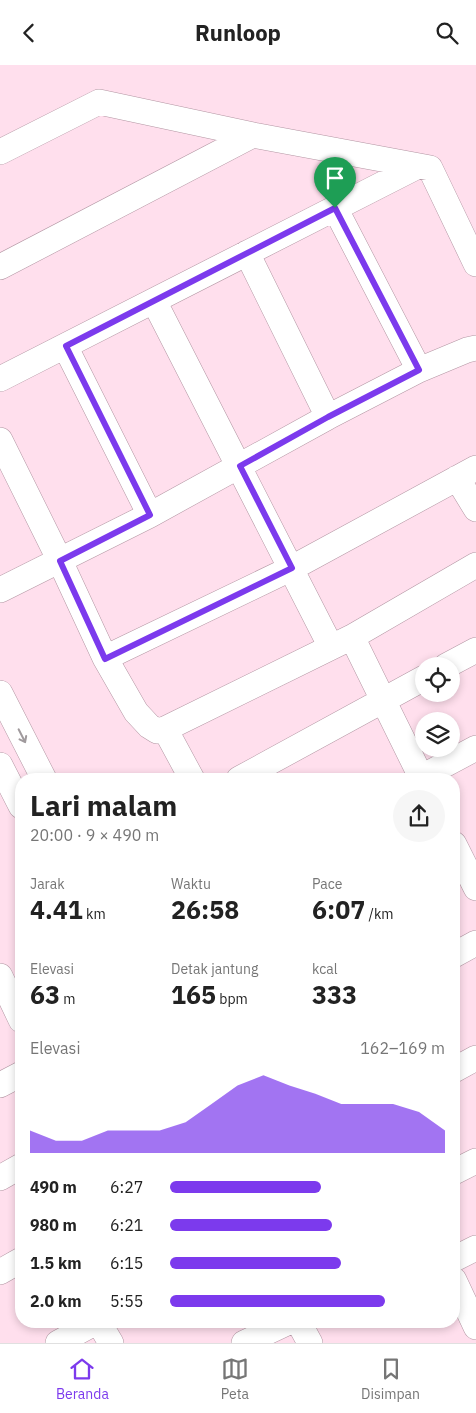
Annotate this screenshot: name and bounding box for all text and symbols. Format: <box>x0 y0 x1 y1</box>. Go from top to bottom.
text: Runloop <box>195 18 281 47</box>
icon: back <box>15 19 43 47</box>
icon: search <box>433 19 461 47</box>
pin <box>314 157 356 208</box>
icon: arrive <box>321 164 349 192</box>
map controls <box>415 657 460 757</box>
button: locate <box>415 657 460 702</box>
button: layers <box>415 712 460 757</box>
one-way arrow <box>17 728 27 743</box>
text: Lari malam <box>30 787 177 824</box>
button: share <box>393 790 445 842</box>
text: 20:00 · 9 × 490 m <box>30 825 159 845</box>
text: Jarak <box>30 875 65 893</box>
text: Waktu <box>171 875 211 893</box>
text: Pace <box>312 875 342 893</box>
text: 4.41 <box>30 893 83 926</box>
text: 26:58 <box>171 893 239 926</box>
text: 6:07 <box>312 893 365 926</box>
text: km <box>83 905 106 923</box>
text: /km <box>365 905 394 923</box>
text: Elevasi <box>30 960 74 978</box>
text: Detak jantung <box>171 960 258 978</box>
text: kcal <box>312 960 337 978</box>
text: 63 <box>30 978 60 1011</box>
text: 165 <box>171 978 216 1011</box>
text: 333 <box>312 978 357 1011</box>
text: m <box>60 990 76 1008</box>
text: bpm <box>216 990 248 1008</box>
text: Elevasi <box>30 1038 80 1058</box>
text: 162–169 m <box>360 1038 445 1058</box>
text: 490 m <box>30 1177 77 1197</box>
text: 6:27 <box>110 1177 143 1197</box>
text: 980 m <box>30 1215 77 1235</box>
text: 6:21 <box>110 1215 143 1235</box>
text: 1.5 km <box>30 1253 81 1273</box>
text: 6:15 <box>110 1253 143 1273</box>
text: 2.0 km <box>30 1291 81 1311</box>
text: 5:55 <box>110 1291 143 1311</box>
tab: Beranda <box>56 1355 109 1403</box>
tab: Peta <box>221 1355 249 1403</box>
tab: Disimpan <box>361 1355 420 1403</box>

